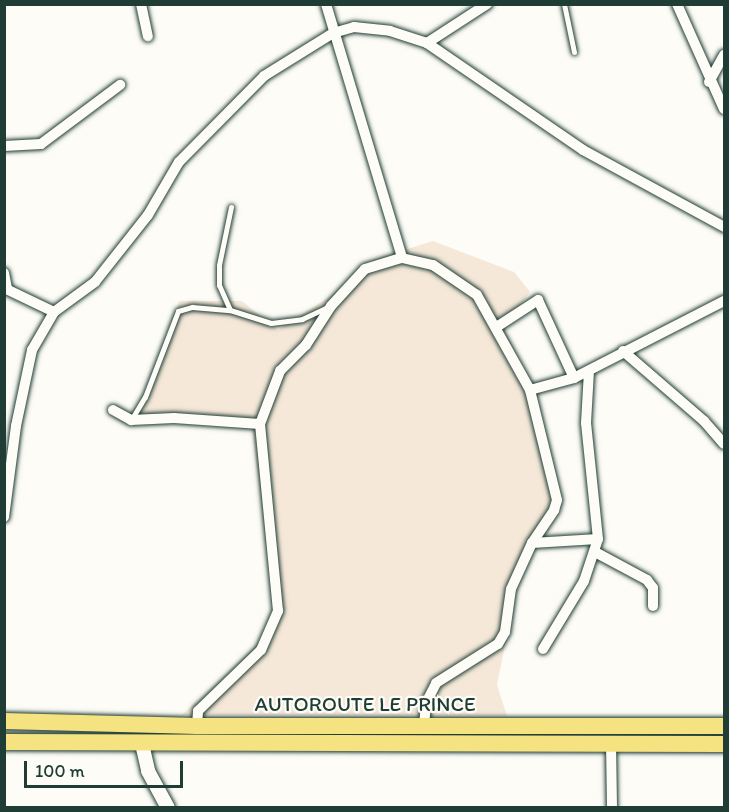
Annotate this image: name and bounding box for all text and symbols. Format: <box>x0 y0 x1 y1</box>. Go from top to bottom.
street label: AUTOROUTE LE PRINCE <box>253 691 477 717</box>
scale bar <box>27 749 186 787</box>
text: 100 m <box>35 760 85 782</box>

